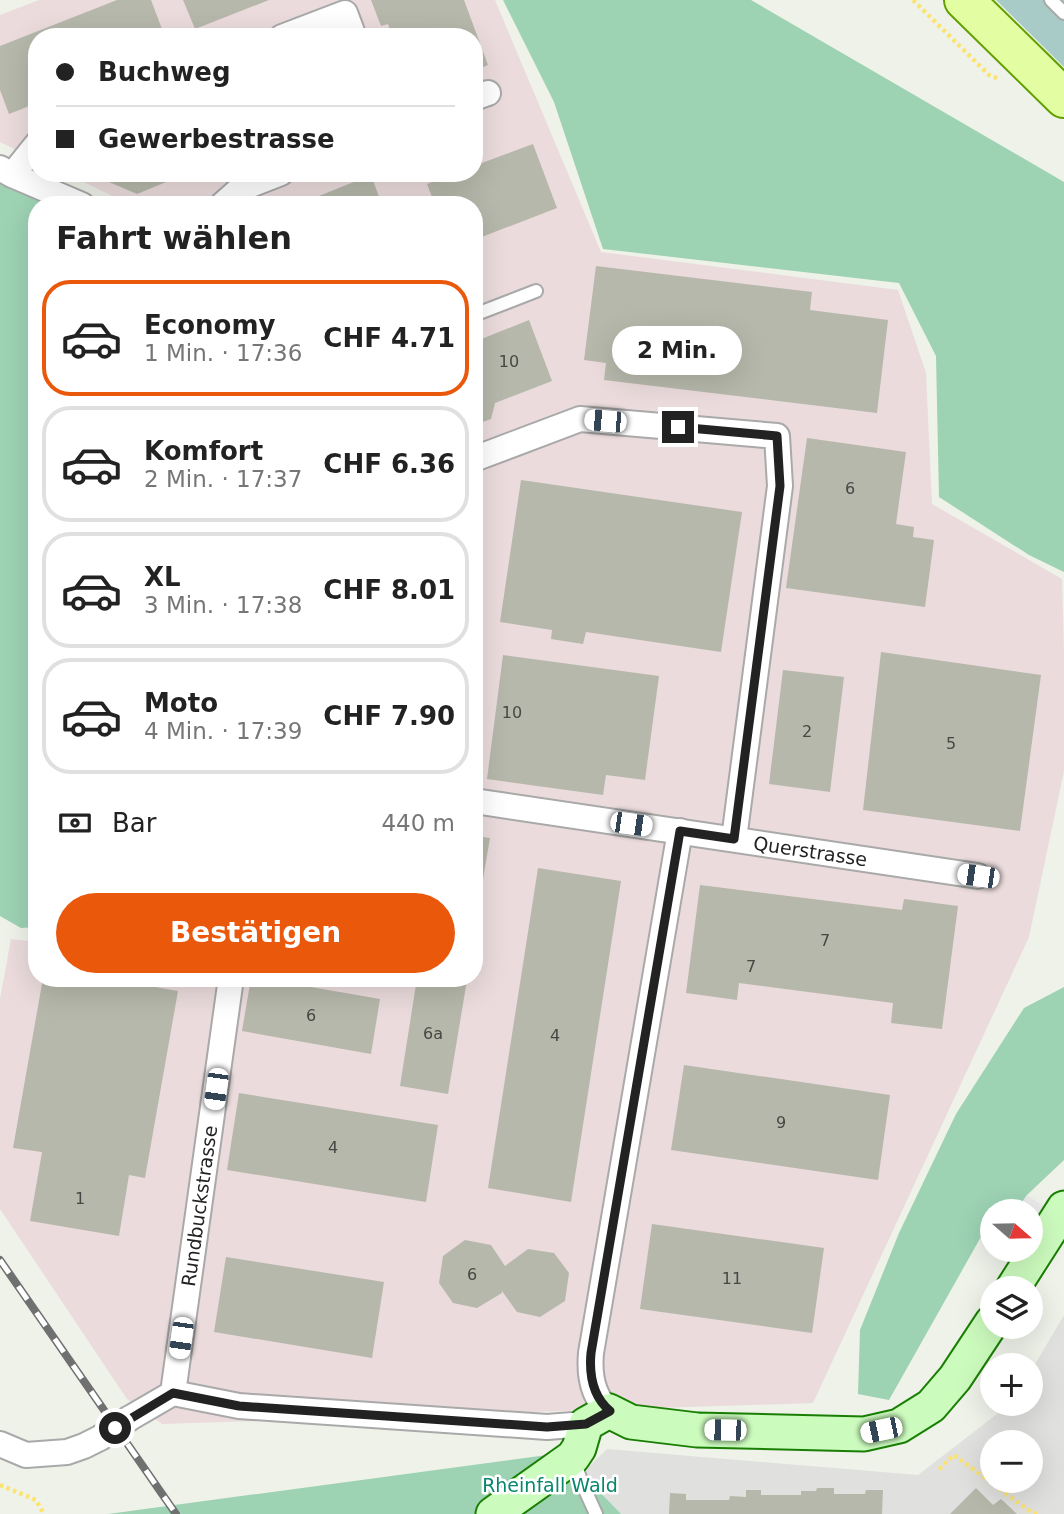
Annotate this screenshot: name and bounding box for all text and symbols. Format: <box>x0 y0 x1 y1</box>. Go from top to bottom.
text: Buchweg <box>98 57 231 87</box>
text: Gewerbestrasse <box>98 124 335 154</box>
text: Fahrt wählen <box>56 219 292 257</box>
icon: car <box>60 307 123 370</box>
text: Economy <box>144 310 275 340</box>
text: CHF 4.71 <box>323 323 455 353</box>
callout: 2 Min. <box>613 326 743 374</box>
text: 2 Min. <box>637 337 717 363</box>
text: 1 Min. · 17:36 <box>144 340 302 366</box>
house number: 10 <box>499 352 519 371</box>
car <box>584 409 627 433</box>
route end <box>662 411 694 443</box>
icon: car <box>60 433 123 496</box>
text: Komfort <box>144 436 263 466</box>
text: CHF 6.36 <box>323 449 455 479</box>
text: 2 Min. · 17:37 <box>144 466 302 492</box>
house number: 6 <box>845 479 855 498</box>
icon: car <box>60 559 123 622</box>
text: XL <box>144 562 181 592</box>
text: CHF 8.01 <box>323 575 455 605</box>
text: 3 Min. · 17:38 <box>144 592 302 618</box>
icon: car <box>60 685 123 748</box>
text: Moto <box>144 688 218 718</box>
text: CHF 7.90 <box>323 701 455 731</box>
house number: 10 <box>502 703 522 722</box>
text: 4 Min. · 17:39 <box>144 718 302 744</box>
house number: 2 <box>802 722 812 741</box>
house number: 5 <box>946 734 956 753</box>
icon: cash <box>56 804 94 842</box>
text: Bar <box>112 808 156 838</box>
text: 440 m <box>381 810 455 836</box>
car <box>609 811 654 837</box>
street label: Querstrasse <box>752 832 869 870</box>
car <box>956 863 1001 889</box>
button: Bestätigen <box>56 893 455 973</box>
house number: 7 <box>820 931 830 950</box>
house number: 7 <box>746 957 756 976</box>
house number: 6 <box>306 1006 316 1025</box>
house number: 6a <box>423 1024 443 1043</box>
house number: 4 <box>550 1026 560 1045</box>
car <box>203 1067 230 1111</box>
house number: 9 <box>776 1113 786 1132</box>
street label: Rundbuckstrasse <box>177 1124 221 1288</box>
house number: 4 <box>328 1138 338 1157</box>
house number: 1 <box>75 1189 85 1208</box>
north arrow <box>980 1199 1043 1262</box>
map controls <box>980 1199 1043 1493</box>
house number: 6 <box>467 1265 477 1284</box>
house number: 11 <box>722 1269 742 1288</box>
button: layers <box>980 1276 1043 1339</box>
car <box>168 1316 195 1360</box>
button: + <box>980 1353 1043 1416</box>
route start <box>99 1412 131 1444</box>
car <box>859 1415 904 1445</box>
car <box>704 1419 747 1441</box>
button: − <box>980 1430 1043 1493</box>
park label: Rheinfall Wald <box>482 1474 618 1496</box>

